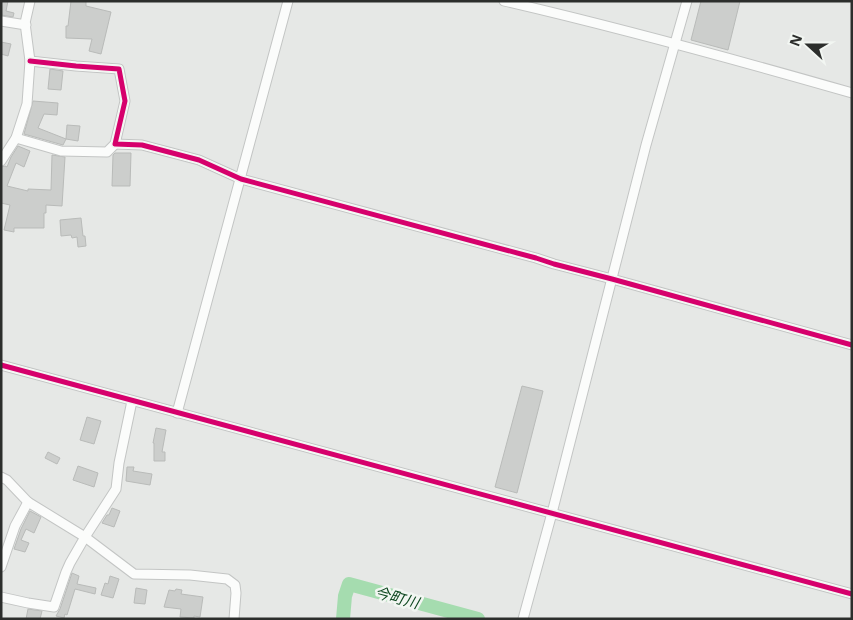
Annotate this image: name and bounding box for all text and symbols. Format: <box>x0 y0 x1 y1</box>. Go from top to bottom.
north arrow <box>783 20 833 70</box>
text: N <box>784 31 806 49</box>
water label: 今町川 <box>373 582 423 613</box>

